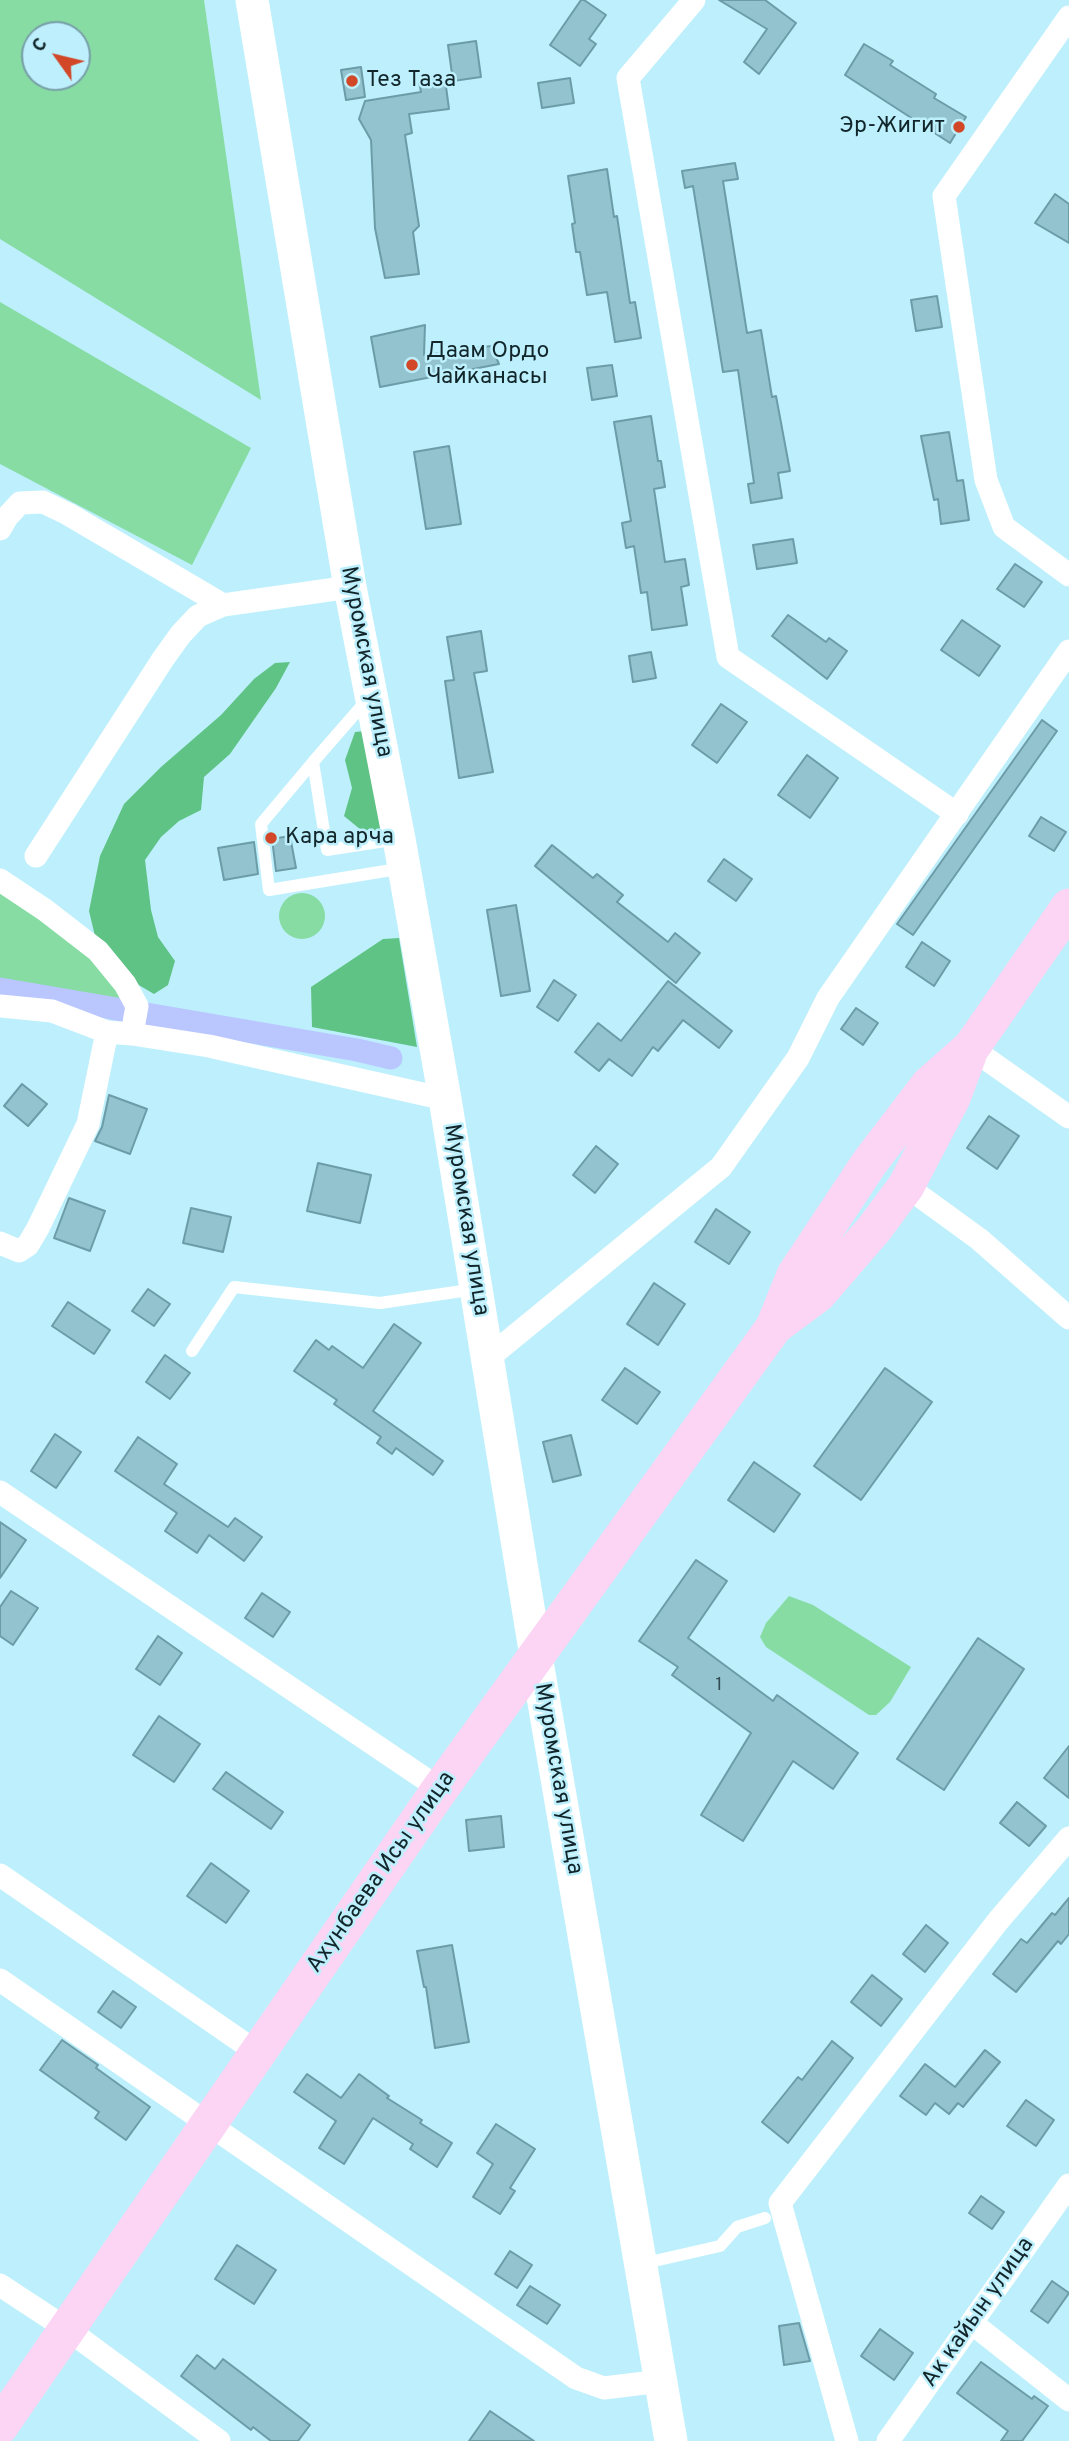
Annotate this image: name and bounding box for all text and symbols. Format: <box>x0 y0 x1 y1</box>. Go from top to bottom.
north arrow <box>21 21 91 91</box>
text: С <box>27 34 54 57</box>
place label: Тез Таза <box>366 67 456 95</box>
marker: Тез Таза <box>344 73 360 89</box>
place label: Эр-Жигит <box>839 113 945 141</box>
marker: Эр-Жигит <box>951 119 967 135</box>
place label: Даам Ордо Чайканасы <box>426 338 549 392</box>
marker: Даам Ордо Чайканасы <box>404 357 420 373</box>
street label: Муромская улица <box>333 564 397 760</box>
place label: Кара арча <box>285 824 394 852</box>
marker: Кара арча <box>263 830 279 846</box>
street label: Муромская улица <box>436 1122 494 1318</box>
house number: 1 <box>715 1675 723 1697</box>
street label: Муромская улица <box>527 1681 587 1877</box>
street label: Ахунбаева Исы улица <box>302 1767 462 1979</box>
street label: Ак кайын улица <box>917 2233 1041 2393</box>

